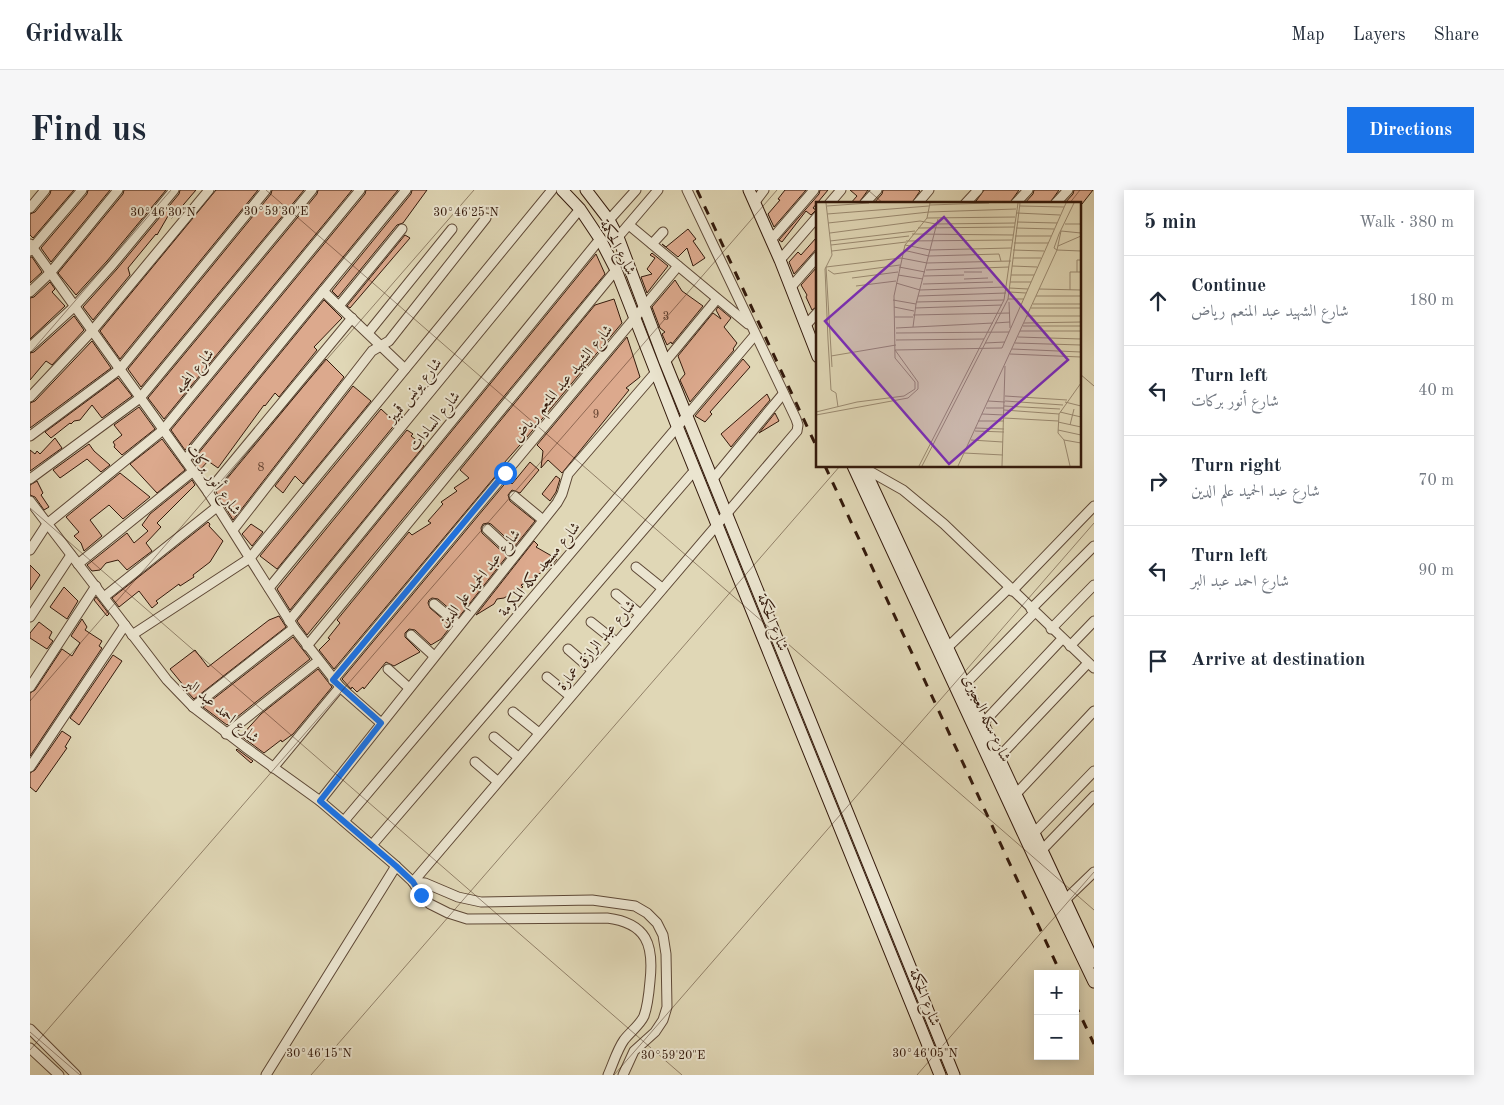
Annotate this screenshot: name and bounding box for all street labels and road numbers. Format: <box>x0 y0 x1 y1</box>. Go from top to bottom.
street label: شارع الحكمة <box>592 217 639 280</box>
street label: شارع الشهيد عبد المنعم رياض <box>510 323 620 449</box>
street label: شارع المحبه <box>172 346 221 400</box>
street label: شارع يونس قمبيز <box>382 355 449 430</box>
street label: شارع السادات <box>407 389 467 457</box>
street label: شارع أنور بركات <box>180 439 247 520</box>
street label: شارع مسجد مكه المكرمة <box>495 519 587 623</box>
street label: شارع عبد الحميد علم الدين <box>436 527 529 634</box>
street label: شارع الحكمة <box>750 591 792 655</box>
street label: شارع عبد الرازق عمارة <box>554 597 642 696</box>
street label: شارع سكه العجيزى <box>955 672 1014 766</box>
street label: شارع احمد عبد البر <box>177 675 261 749</box>
street label: شارع الحكمة <box>902 966 944 1030</box>

